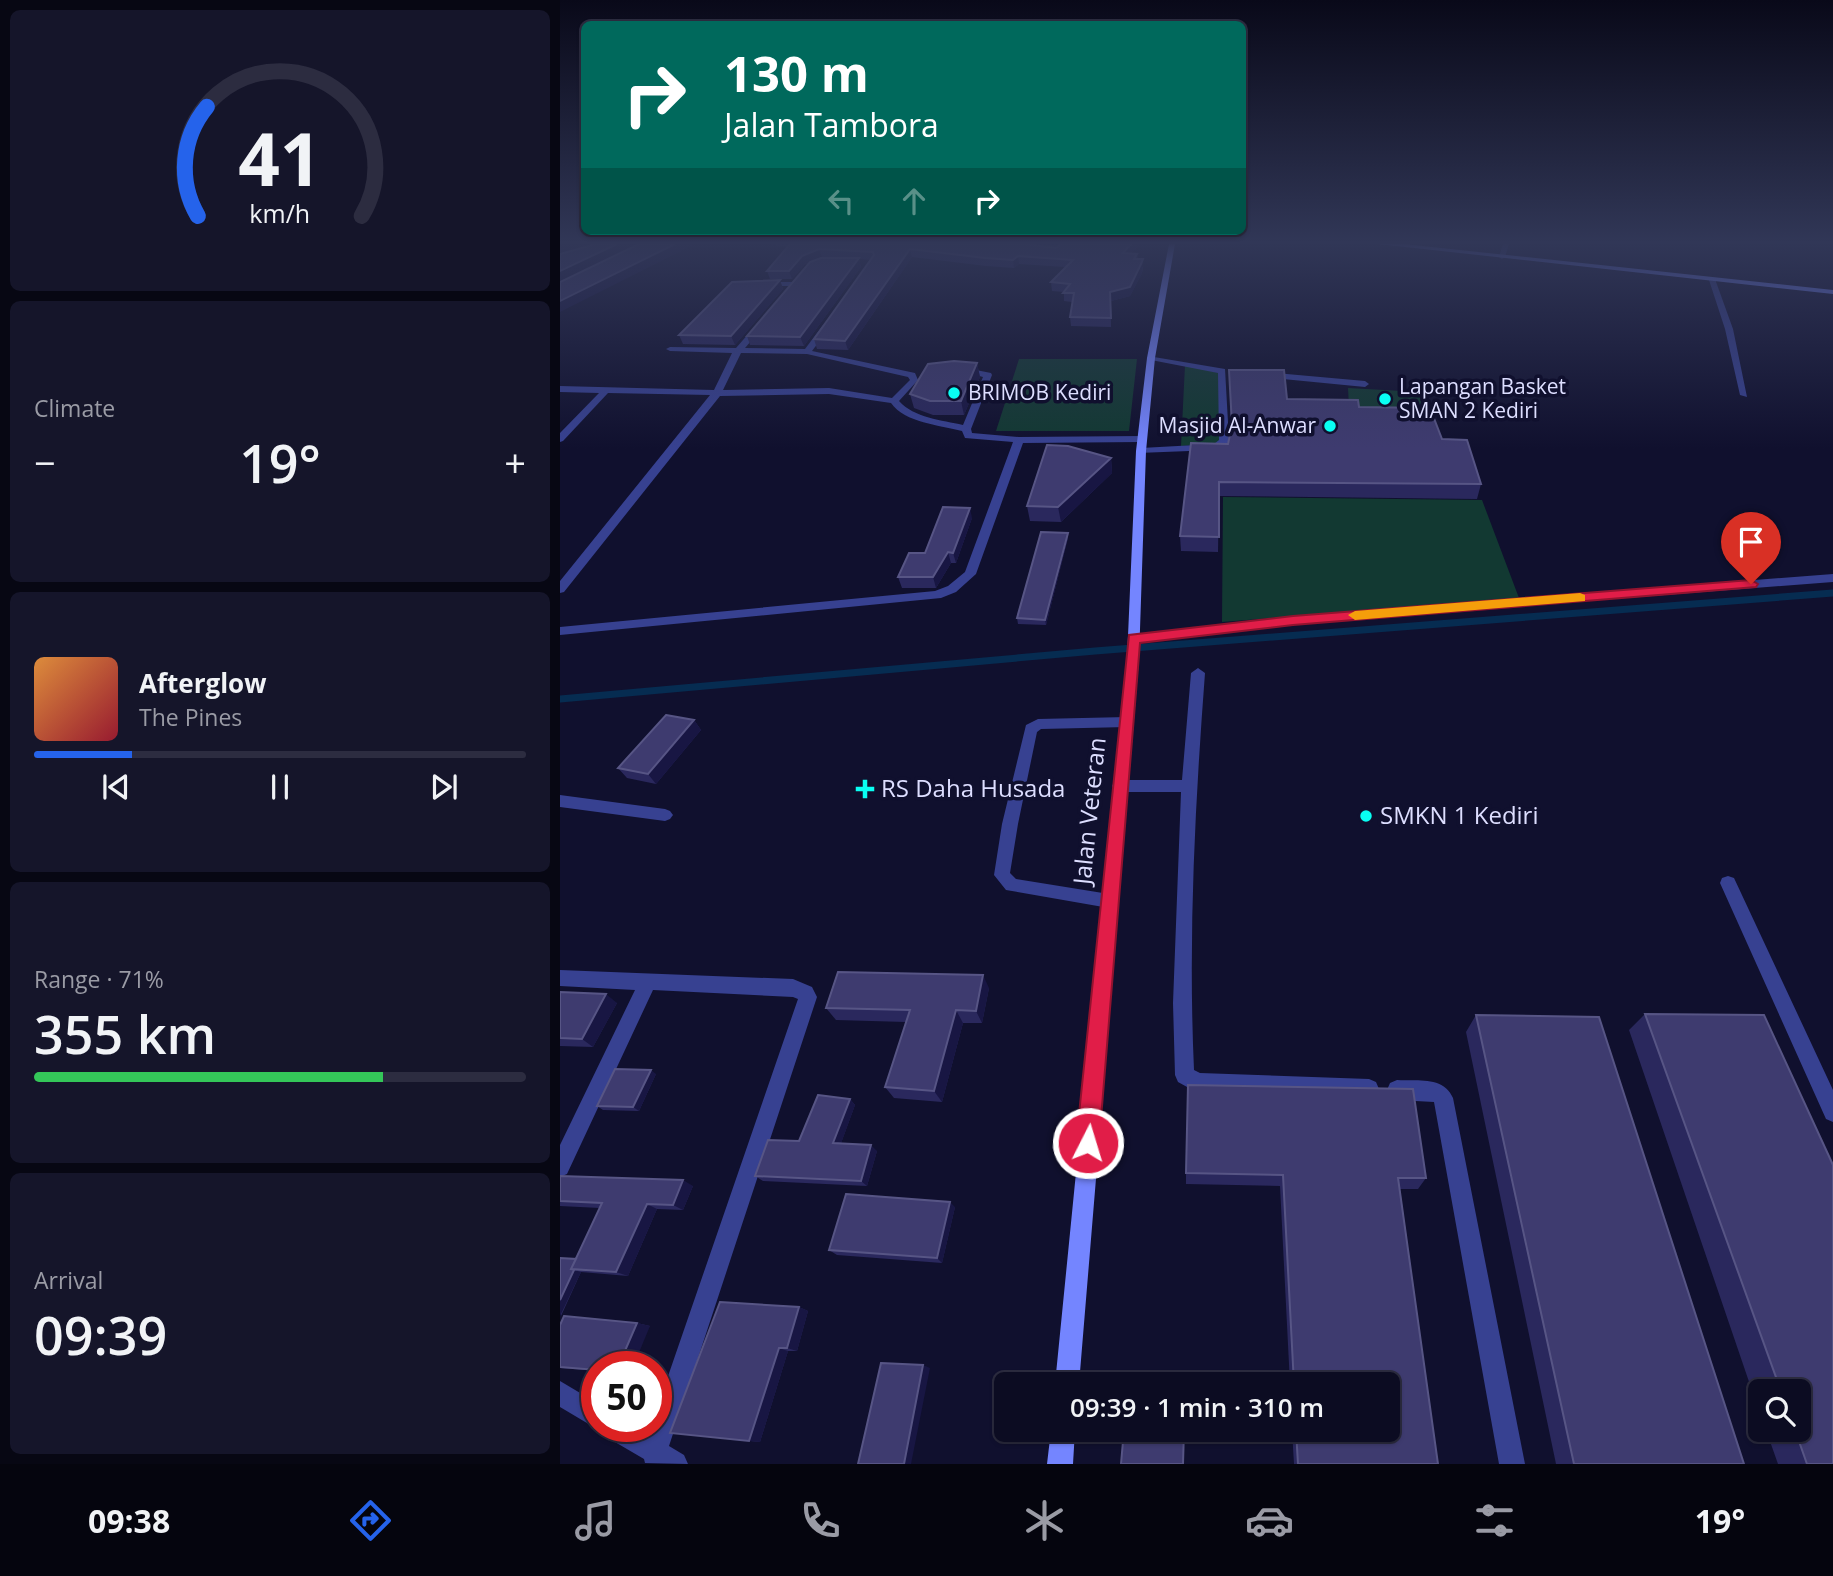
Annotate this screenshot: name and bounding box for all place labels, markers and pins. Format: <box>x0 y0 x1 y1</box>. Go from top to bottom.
place label: Lapangan Basket SMAN 2 Kediri <box>1399 372 1566 424</box>
place label: BRIMOB Kediri <box>968 378 1111 406</box>
marker: BRIMOB Kediri <box>946 385 962 401</box>
marker: Lapangan Basket SMAN 2 Kediri <box>1377 391 1393 407</box>
place label: Masjid Al-Anwar <box>1159 411 1316 439</box>
marker: Masjid Al-Anwar <box>1322 418 1338 434</box>
pin <box>1721 512 1781 584</box>
place label: RS Daha Husada <box>881 771 1065 804</box>
marker: RS Daha Husada <box>855 779 875 799</box>
place label: SMKN 1 Kediri <box>1380 798 1538 831</box>
marker: SMKN 1 Kediri <box>1358 808 1374 824</box>

